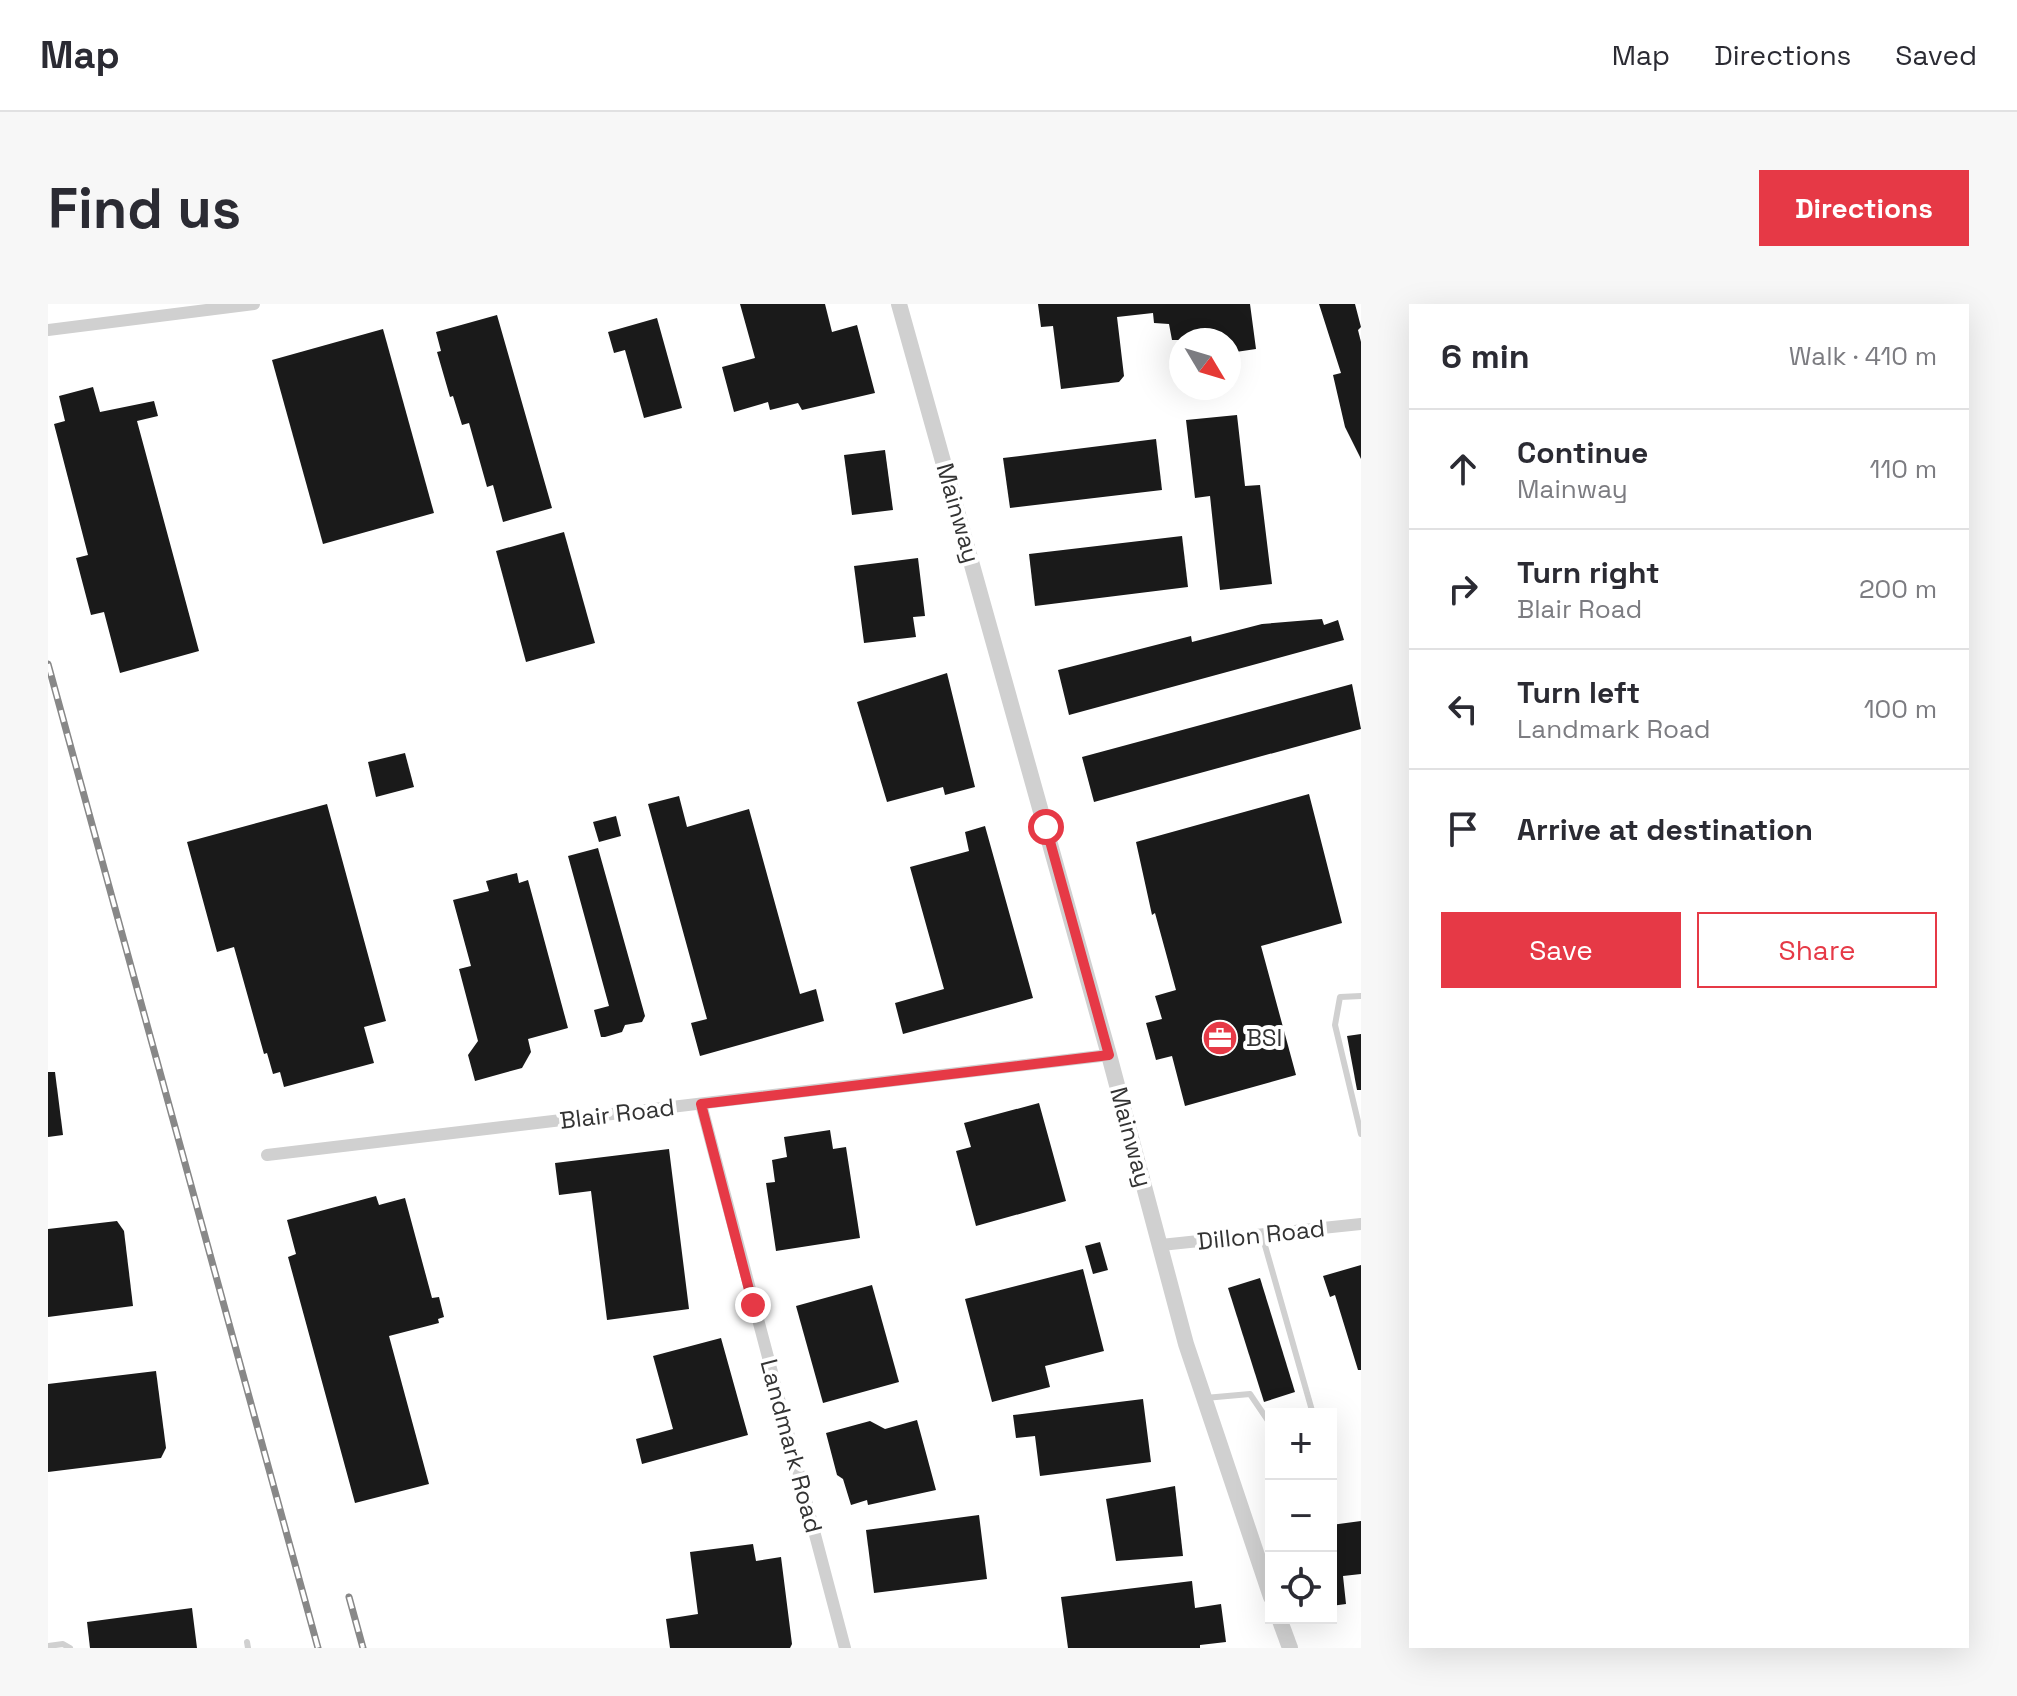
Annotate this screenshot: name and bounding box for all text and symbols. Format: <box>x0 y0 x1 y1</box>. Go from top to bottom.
text: Map <box>40 31 120 79</box>
text: Map <box>1612 37 1670 73</box>
text: Directions <box>1714 37 1851 73</box>
text: Saved <box>1895 37 1977 73</box>
button: Directions <box>1759 170 1969 246</box>
text: Find us <box>48 173 241 244</box>
north arrow <box>1169 328 1241 400</box>
text: 6 min <box>1441 335 1530 378</box>
text: Walk · 410 m <box>1789 339 1937 373</box>
text: Continue <box>1517 433 1648 472</box>
icon: ahead <box>1441 447 1485 491</box>
text: 110 m <box>1870 452 1937 486</box>
street label: Mainway <box>929 459 987 566</box>
text: Mainway <box>1517 472 1628 506</box>
text: Turn right <box>1517 553 1660 592</box>
icon: right <box>1441 567 1485 611</box>
text: 200 m <box>1859 572 1937 606</box>
text: Blair Road <box>1517 592 1642 626</box>
text: Turn left <box>1517 673 1640 712</box>
icon: left <box>1441 687 1485 731</box>
text: 100 m <box>1864 692 1937 726</box>
text: Landmark Road <box>1517 712 1710 746</box>
icon: arrive <box>1441 807 1485 851</box>
route start <box>1028 809 1064 845</box>
text: Arrive at destination <box>1517 810 1813 849</box>
button: Save <box>1441 912 1681 988</box>
button: Share <box>1697 912 1937 988</box>
office icon: BSI <box>1201 1019 1239 1057</box>
place label: BSI <box>1246 1022 1282 1053</box>
street label: Mainway <box>1103 1083 1160 1190</box>
street label: Blair Road <box>558 1091 676 1136</box>
street label: Dillon Road <box>1196 1212 1326 1257</box>
route end <box>735 1287 771 1323</box>
street label: Landmark Road <box>753 1356 830 1536</box>
map controls <box>1265 1408 1337 1624</box>
button: + <box>1265 1408 1337 1480</box>
button: − <box>1265 1480 1337 1552</box>
button: locate <box>1265 1552 1337 1624</box>

